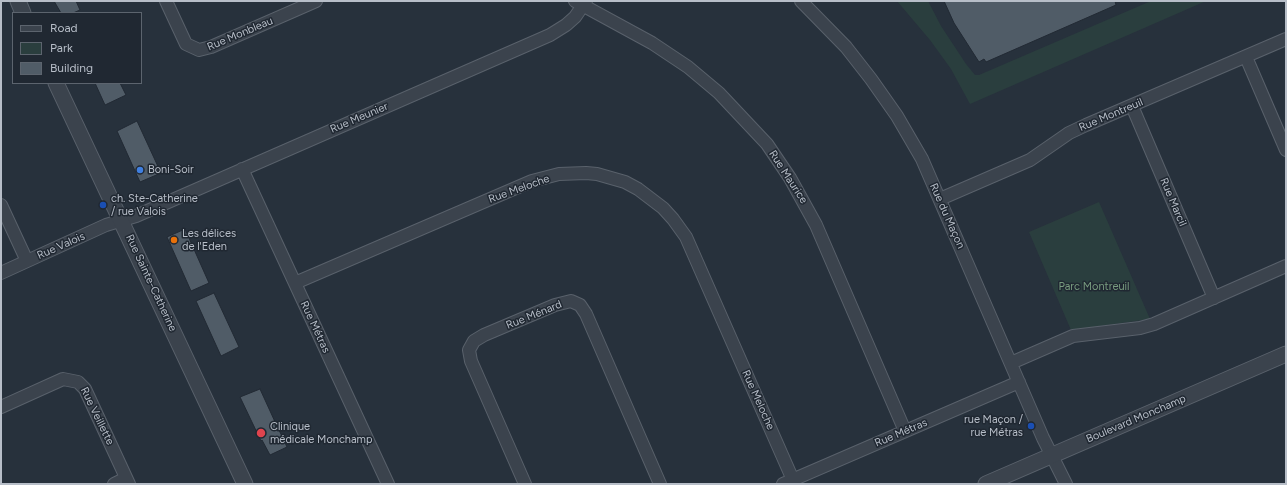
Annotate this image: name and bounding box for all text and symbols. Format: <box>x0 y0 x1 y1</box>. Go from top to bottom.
legend <box>12 12 142 84</box>
street label: Rue Monbleau <box>205 14 275 54</box>
text: Road <box>50 21 78 35</box>
text: Park <box>50 41 73 55</box>
text: Building <box>50 61 93 75</box>
street label: Rue Montreuil <box>1077 96 1145 134</box>
street label: Rue Meunier <box>328 100 390 136</box>
street label: Rue Maurice <box>766 148 810 206</box>
place label: Boni-Soir <box>148 163 194 177</box>
marker: Boni-Soir <box>135 165 145 175</box>
street label: Rue Meloche <box>487 172 551 206</box>
street label: Rue Marcil <box>1157 176 1189 228</box>
street label: Rue du Maçon <box>927 181 967 251</box>
place label: ch. Ste-Catherine / rue Valois <box>111 192 198 218</box>
marker: ch. Ste-Catherine / rue Valois <box>98 200 108 210</box>
place label: Les délices de l'Eden <box>182 227 236 253</box>
street label: Rue Valois <box>35 230 87 262</box>
street label: Rue Sainte-Catherine <box>123 232 179 334</box>
marker: Les délices de l'Eden <box>169 235 179 245</box>
park label: Parc Montreuil <box>1058 280 1130 294</box>
street label: Rue Ménard <box>504 298 564 332</box>
street label: Rue Métras <box>297 299 333 355</box>
street label: Rue Meloche <box>739 368 777 432</box>
street label: Rue Veillette <box>77 385 117 447</box>
street label: Boulevard Monchamp <box>1084 392 1188 446</box>
place label: rue Maçon / rue Métras <box>964 413 1023 439</box>
street label: Rue Métras <box>873 416 929 450</box>
place label: Clinique médicale Monchamp <box>270 420 372 446</box>
marker: rue Maçon / rue Métras <box>1026 421 1036 431</box>
marker: Clinique médicale Monchamp <box>255 427 267 439</box>

